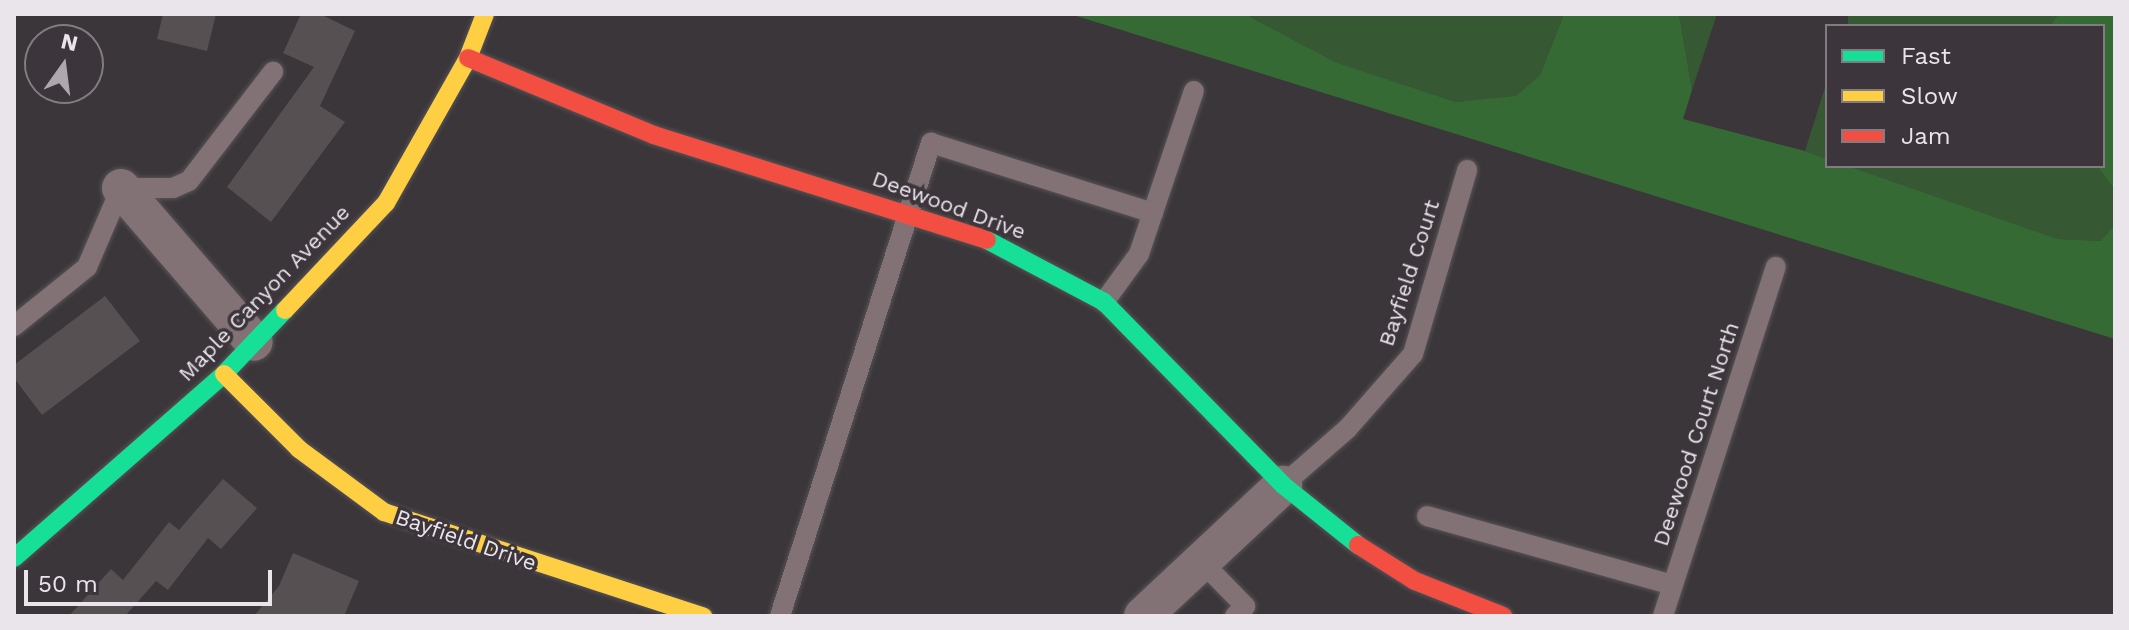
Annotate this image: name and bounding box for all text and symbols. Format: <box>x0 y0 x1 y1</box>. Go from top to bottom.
north arrow <box>24 24 104 104</box>
legend <box>1825 24 2105 168</box>
text: N <box>59 28 80 56</box>
text: Fast <box>1901 42 1951 70</box>
text: Slow <box>1901 82 1958 110</box>
text: Jam <box>1901 122 1951 150</box>
street label: Deewood Drive <box>869 165 1029 245</box>
street label: Bayfield Court <box>1373 197 1445 349</box>
street label: Maple Canyon Avenue <box>172 199 356 387</box>
street label: Deewood Court North <box>1647 319 1745 549</box>
street label: Bayfield Drive <box>392 504 540 576</box>
scale bar <box>28 554 276 604</box>
text: 50 m <box>38 570 98 598</box>

